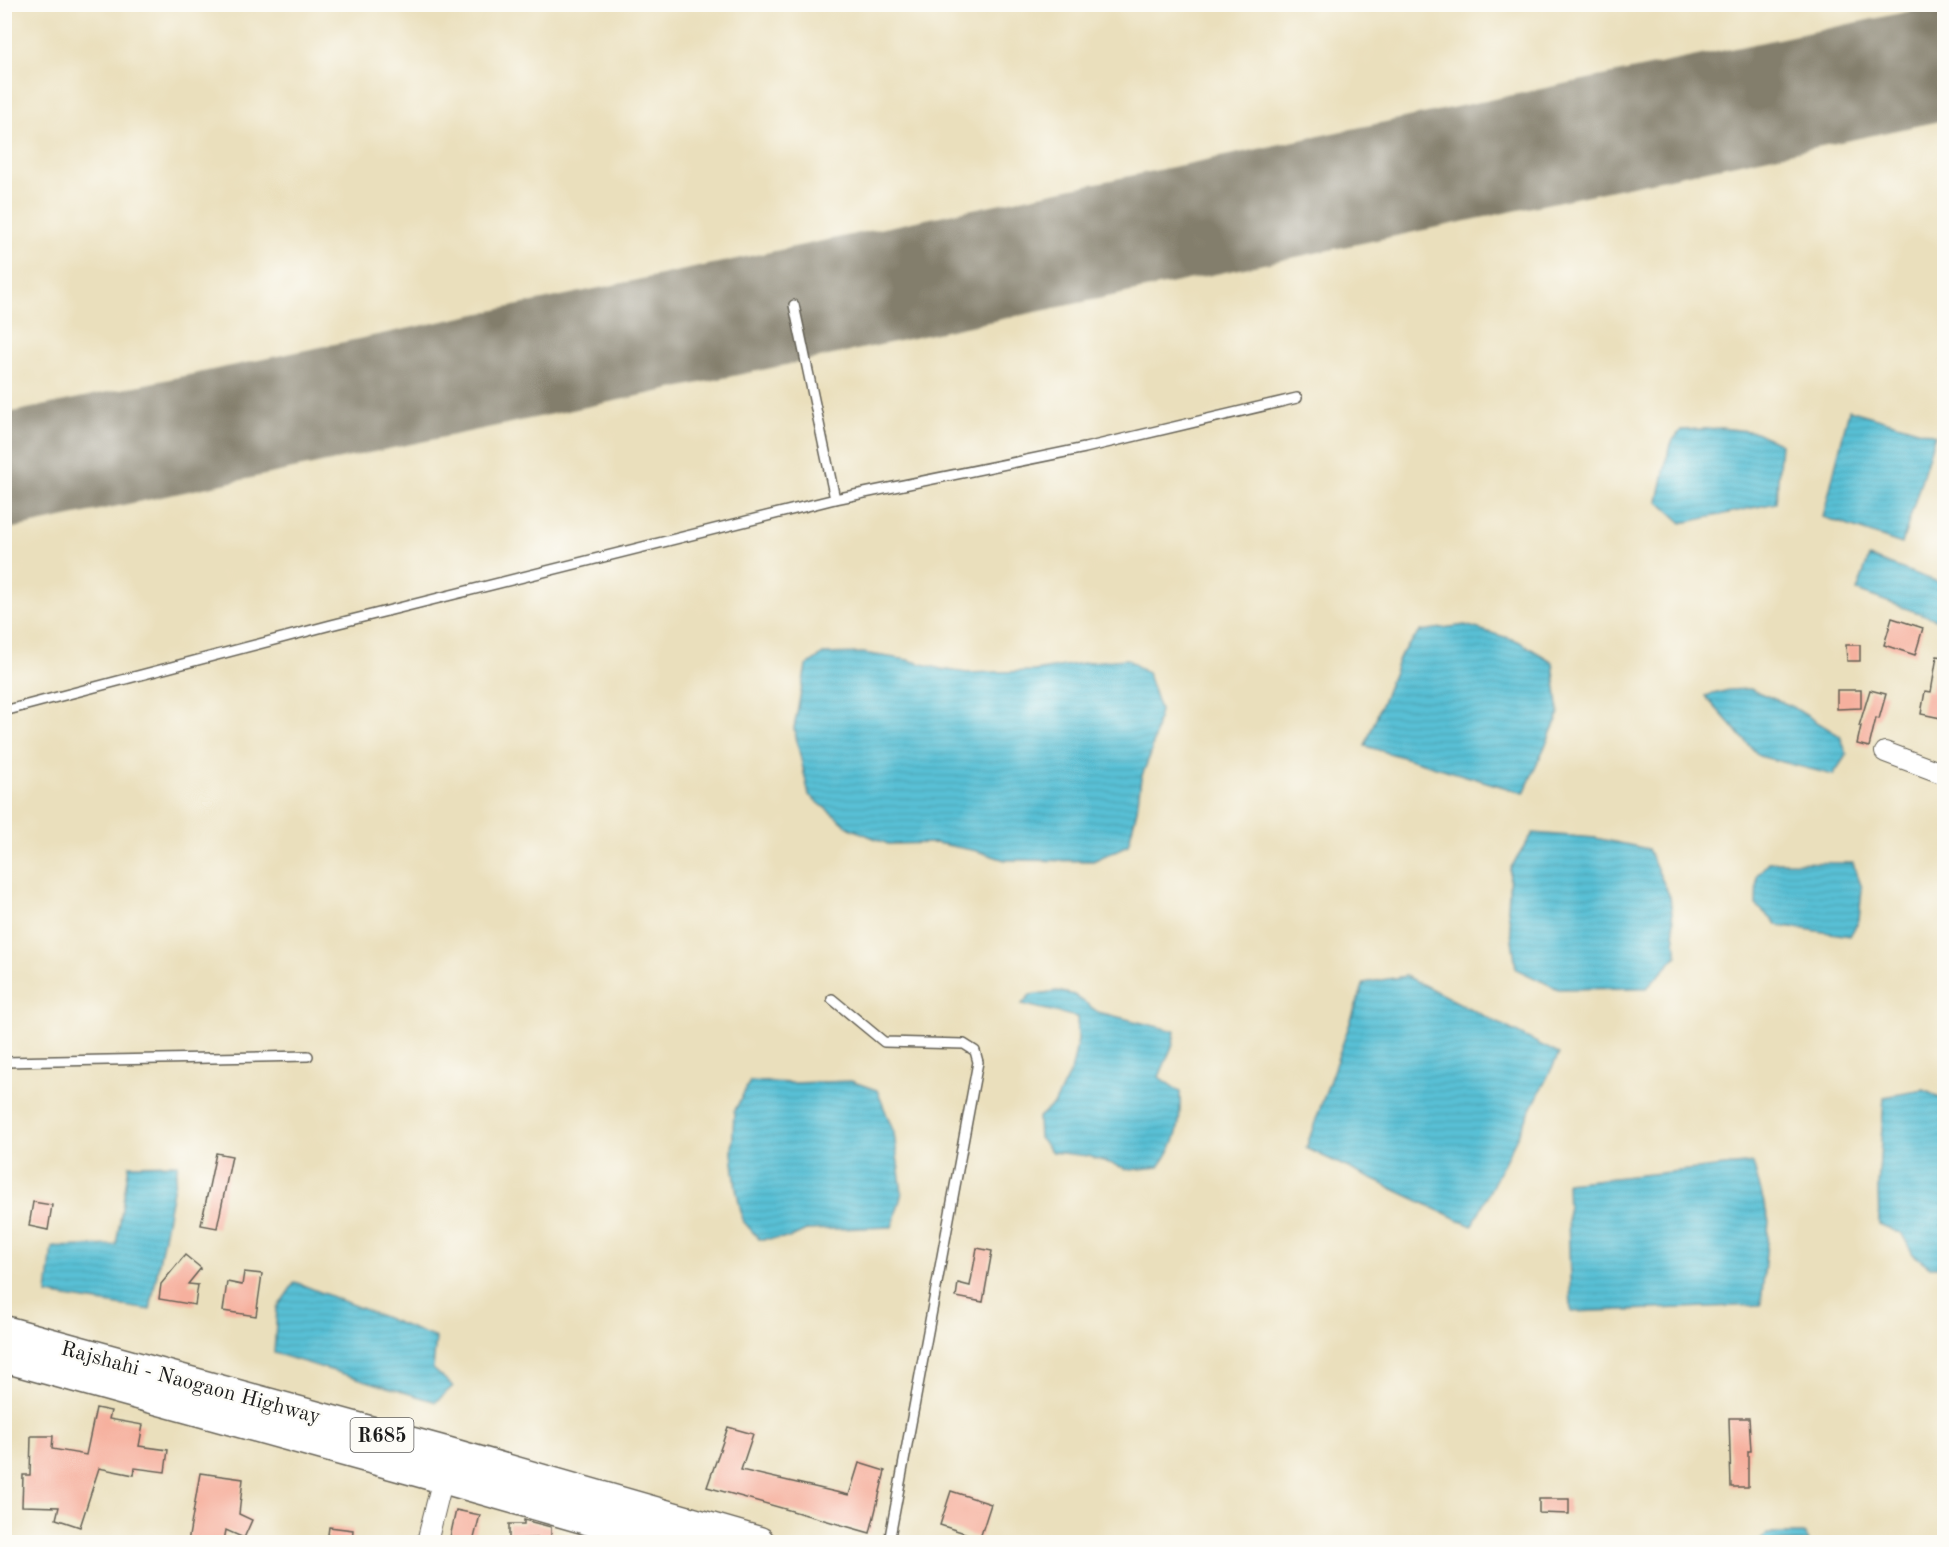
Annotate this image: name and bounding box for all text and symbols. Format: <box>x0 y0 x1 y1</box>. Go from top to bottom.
street label: Rajshahi - Naogaon Highway <box>59 1339 323 1428</box>
road number: R685 <box>350 1418 413 1452</box>

